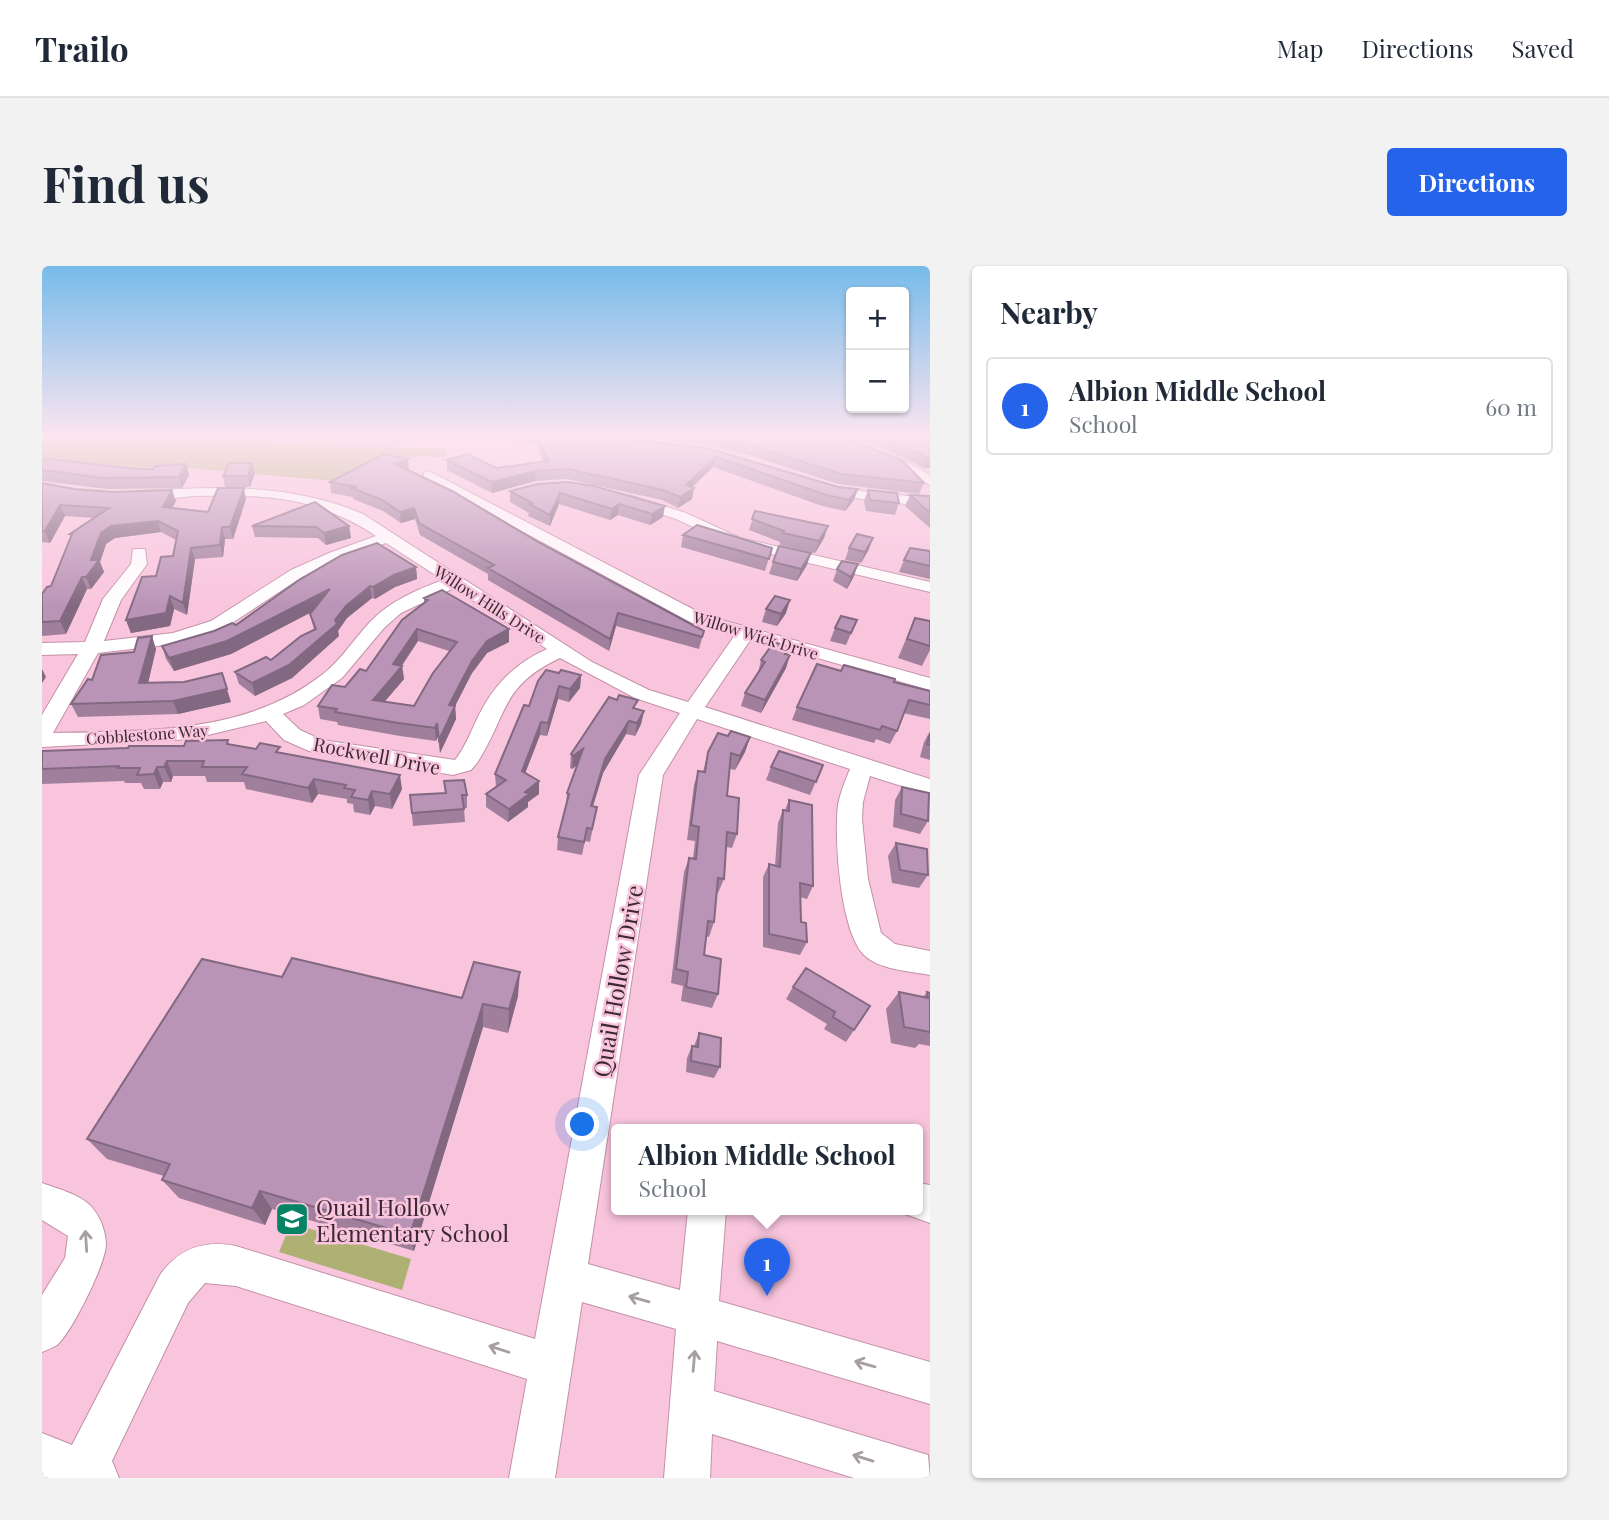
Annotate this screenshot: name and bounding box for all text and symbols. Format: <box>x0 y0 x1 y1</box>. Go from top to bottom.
text: Trailo <box>35 26 129 70</box>
text: Map <box>1277 32 1323 64</box>
text: Directions <box>1361 32 1474 64</box>
text: Saved <box>1512 32 1574 64</box>
button: Directions <box>1387 148 1567 216</box>
text: Find us <box>42 150 210 215</box>
map controls <box>846 287 909 413</box>
button: + <box>846 287 909 350</box>
text: Nearby <box>1000 292 1098 332</box>
button: − <box>846 350 909 413</box>
text: Albion Middle School <box>1069 373 1326 408</box>
text: 1 <box>1021 391 1029 422</box>
text: 60 m <box>1485 391 1537 422</box>
text: School <box>1069 408 1138 439</box>
street label: Willow Hills Drive <box>430 560 550 648</box>
street label: Willow Wick Drive <box>690 606 821 664</box>
street label: Cobblestone Way <box>85 719 209 749</box>
street label: Rockwell Drive <box>311 730 443 780</box>
street label: Quail Hollow Drive <box>585 882 649 1080</box>
your location <box>565 1107 599 1141</box>
popup <box>611 1124 923 1215</box>
text: Albion Middle School <box>638 1137 896 1172</box>
text: School <box>638 1172 707 1203</box>
place label: Quail Hollow Elementary School <box>316 1191 509 1248</box>
school or university icon: Quail Hollow Elementary School <box>273 1200 311 1238</box>
one-way arrow <box>79 1230 92 1253</box>
pin: 1 <box>744 1238 790 1296</box>
one-way arrow <box>629 1291 651 1304</box>
one-way arrow <box>489 1342 511 1355</box>
one-way arrow <box>688 1350 701 1373</box>
one-way arrow <box>854 1357 876 1370</box>
one-way arrow <box>852 1451 874 1464</box>

